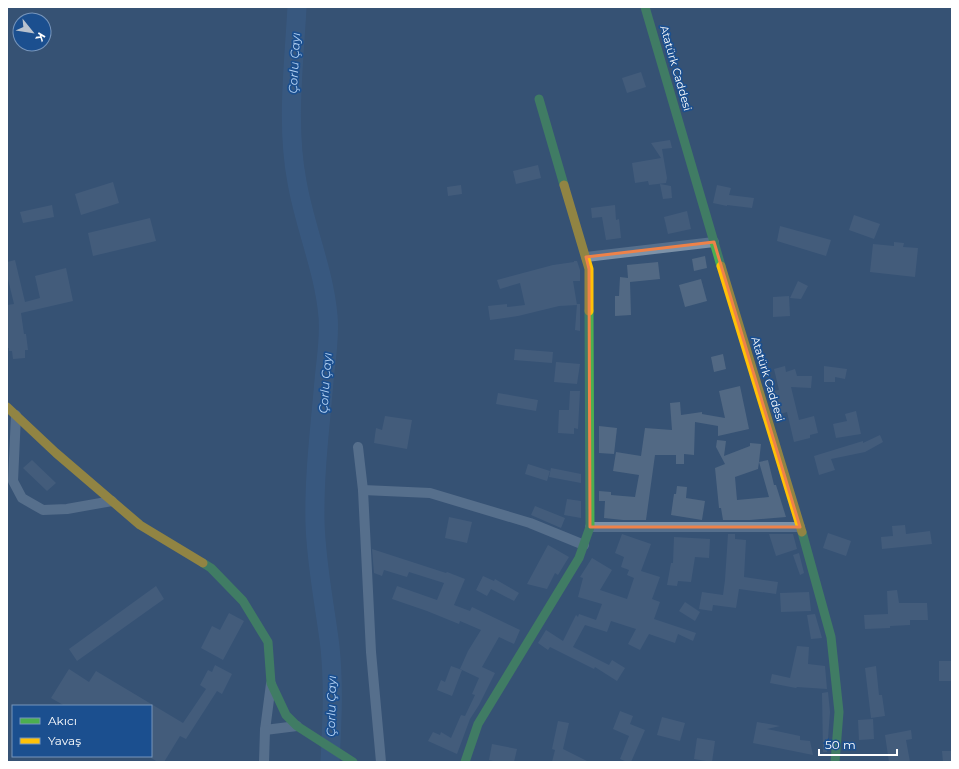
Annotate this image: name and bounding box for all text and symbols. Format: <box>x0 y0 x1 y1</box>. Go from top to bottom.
north arrow <box>12 12 52 52</box>
street label: Atatürk Caddesi <box>657 24 695 112</box>
text: K <box>32 30 49 45</box>
water label: Çorlu Çayı <box>285 32 303 94</box>
street label: Atatürk Caddesi <box>748 335 788 423</box>
water label: Çorlu Çayı <box>315 352 335 414</box>
water label: Çorlu Çayı <box>323 675 339 737</box>
legend <box>12 705 152 757</box>
text: Akıcı <box>48 713 77 728</box>
scale bar <box>819 731 897 757</box>
text: Yavaş <box>48 733 81 748</box>
text: 50 m <box>825 737 856 752</box>

